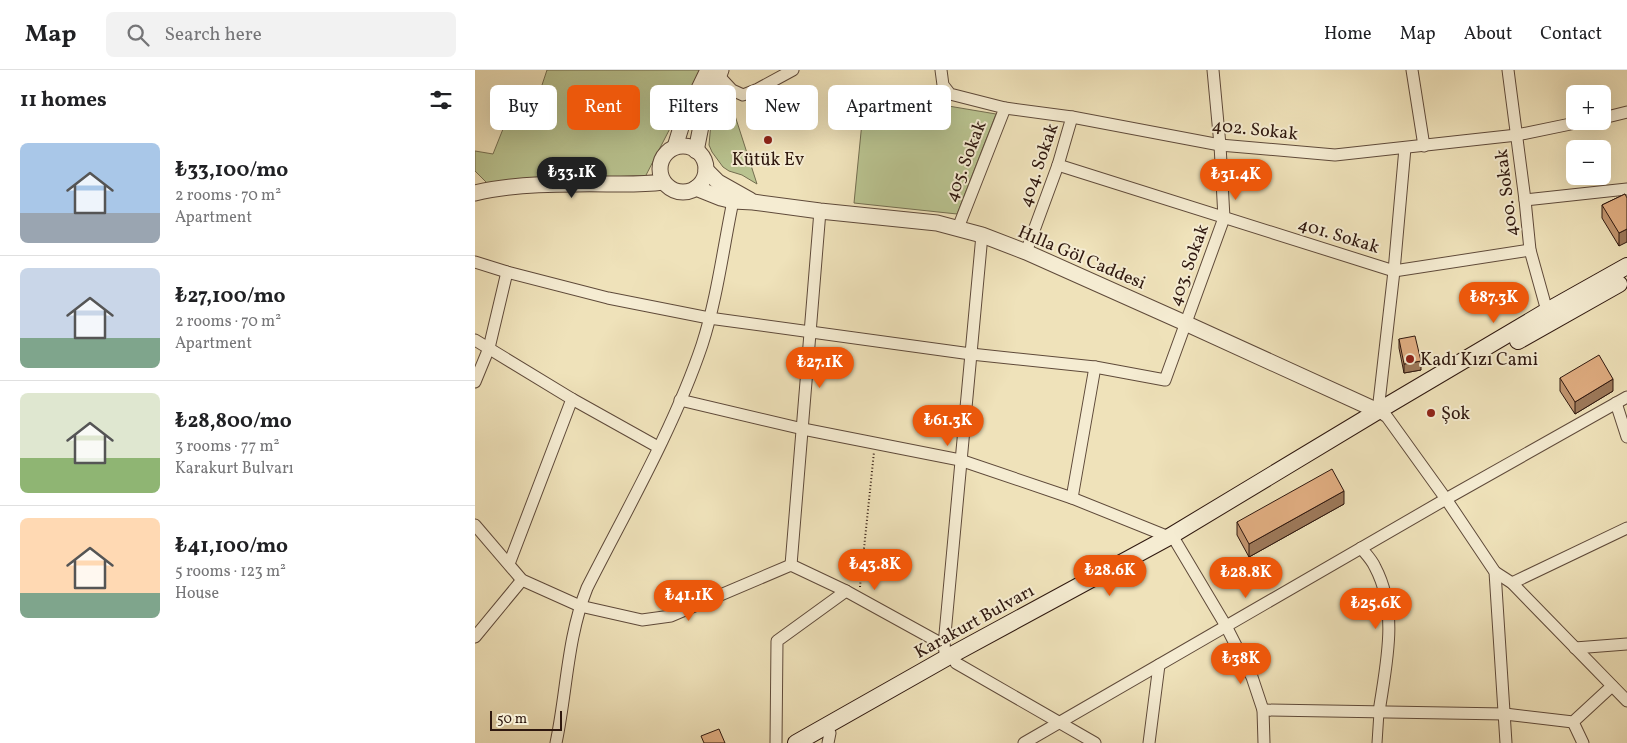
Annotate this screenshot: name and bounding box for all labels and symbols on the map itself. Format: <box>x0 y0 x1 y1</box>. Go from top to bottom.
street label: 402. Sokak <box>1210 114 1299 147</box>
street label: 405. Sokak <box>939 117 993 206</box>
street label: 404. Sokak <box>1013 120 1066 211</box>
marker: Kütük Ev <box>762 134 774 146</box>
street label: 400. Sokak <box>1490 147 1525 238</box>
place label: Kütük Ev <box>732 148 805 173</box>
pin: ₺33.1K <box>531 156 613 199</box>
pin: ₺31.4K <box>1195 158 1277 201</box>
street label: 401. Sokak <box>1295 212 1383 261</box>
street label: Hılla Göl Caddesi <box>1014 220 1149 297</box>
street label: 403. Sokak <box>1163 221 1216 310</box>
pin: ₺87.3K <box>1453 282 1535 324</box>
pin: ₺27.1K <box>779 346 861 389</box>
place label: Kadı Kızı Cami <box>1420 348 1538 373</box>
marker: Kadı Kızı Cami <box>1404 353 1416 365</box>
place label: Şok <box>1441 402 1470 427</box>
pin: ₺61.3K <box>907 404 989 447</box>
marker: Şok <box>1425 407 1437 419</box>
pin: ₺43.8K <box>834 548 916 591</box>
pin: ₺28.6K <box>1069 554 1151 597</box>
pin: ₺28.8K <box>1205 556 1287 599</box>
street label: Karakurt Bulvarı <box>910 579 1039 666</box>
pin: ₺41.1K <box>648 580 730 622</box>
pin: ₺25.6K <box>1335 588 1417 630</box>
pin: ₺38K <box>1211 642 1271 685</box>
scale bar <box>490 708 563 731</box>

